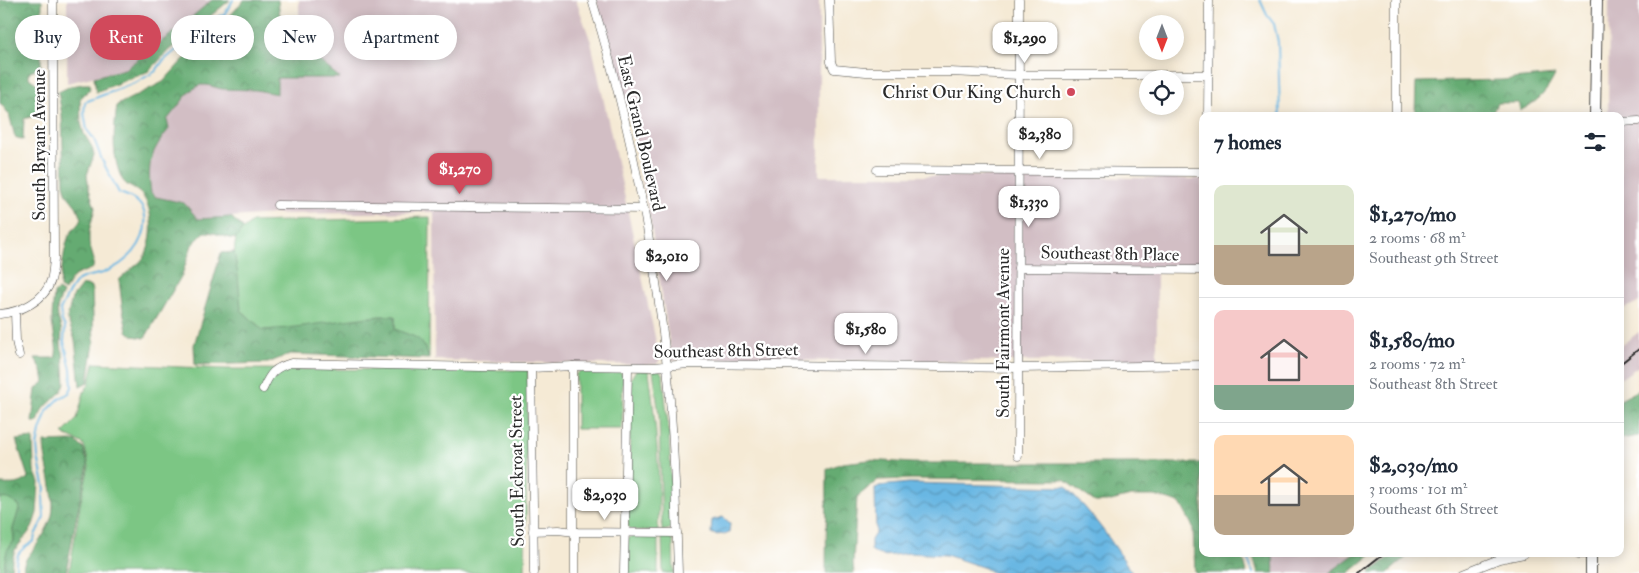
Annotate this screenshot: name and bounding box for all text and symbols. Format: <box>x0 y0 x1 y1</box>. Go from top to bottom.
chip: Buy <box>15 15 80 60</box>
chip: Rent <box>90 15 161 60</box>
chip: Filters <box>171 15 254 60</box>
chip: New <box>264 15 334 60</box>
chip: Apartment <box>344 15 457 60</box>
north arrow <box>1139 15 1184 60</box>
map controls <box>1139 15 1184 115</box>
pin: $1,290 <box>984 22 1066 64</box>
text: $1,290 <box>1003 28 1047 48</box>
street label: East Grand Boulevard <box>612 53 670 213</box>
street label: South Bryant Avenue <box>28 69 51 221</box>
button: locate <box>1139 70 1184 115</box>
place label: Christ Our King Church <box>882 81 1062 104</box>
marker: Christ Our King Church <box>1065 86 1077 98</box>
pin: $2,380 <box>999 118 1081 160</box>
text: $2,380 <box>1019 124 1061 144</box>
icon: filters <box>1581 128 1609 156</box>
text: 7 homes <box>1214 129 1281 156</box>
pin: $1,270 <box>419 152 501 195</box>
text: $1,270 <box>439 159 481 179</box>
pin: $1,330 <box>988 186 1070 228</box>
text: $1,330 <box>1009 192 1049 212</box>
text: $1,270/mo <box>1369 201 1456 228</box>
icon: home <box>1254 205 1314 265</box>
text: 2 rooms · 68 m² <box>1369 228 1465 248</box>
pin: $2,010 <box>626 240 708 282</box>
street label: Southeast 8th Place <box>1040 241 1180 267</box>
text: $2,010 <box>646 246 688 266</box>
street label: South Fairmont Avenue <box>992 247 1015 418</box>
text: Southeast 9th Street <box>1369 248 1498 268</box>
pin: $1,580 <box>825 312 907 355</box>
text: $1,580 <box>845 319 887 339</box>
text: $1,580/mo <box>1369 327 1455 354</box>
icon: home <box>1254 330 1314 390</box>
street label: Southeast 8th Street <box>653 338 799 364</box>
text: 2 rooms · 72 m² <box>1369 354 1465 374</box>
text: Southeast 8th Street <box>1369 374 1498 394</box>
street label: South Eckroat Street <box>504 395 530 547</box>
text: $2,030/mo <box>1369 452 1458 479</box>
icon: home <box>1254 455 1314 515</box>
pin: $2,030 <box>564 478 646 521</box>
text: 3 rooms · 101 m² <box>1369 479 1467 499</box>
text: $2,030 <box>583 485 627 505</box>
text: Southeast 6th Street <box>1369 499 1498 519</box>

